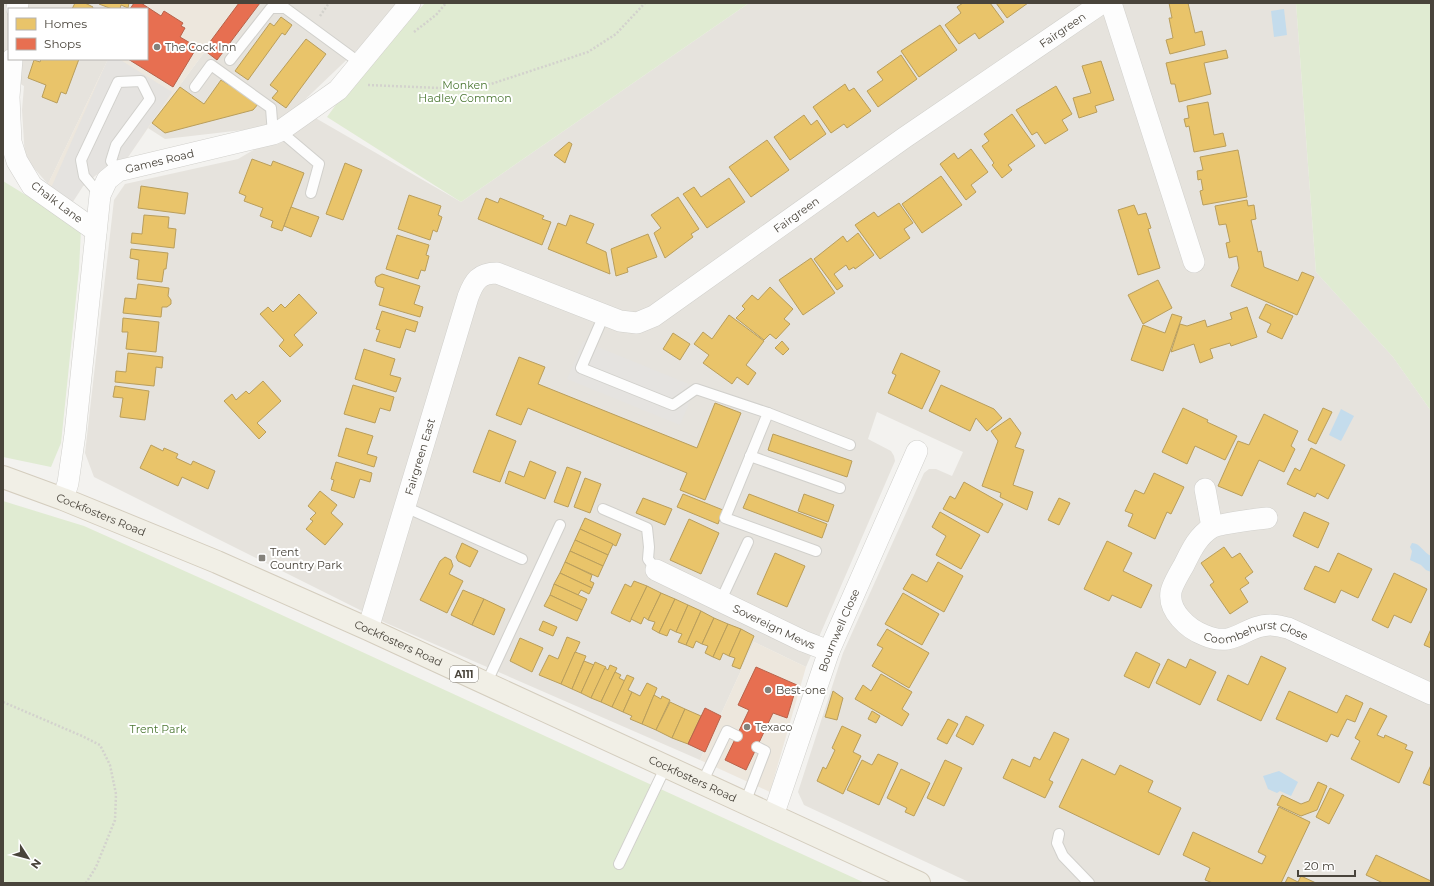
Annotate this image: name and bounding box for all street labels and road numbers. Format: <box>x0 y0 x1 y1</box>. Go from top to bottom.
street label: Fairgreen <box>1037 9 1088 51</box>
street label: Games Road <box>124 146 195 176</box>
street label: Chalk Lane <box>28 178 86 226</box>
street label: Fairgreen <box>771 194 822 236</box>
street label: Fairgreen East <box>402 416 438 497</box>
street label: Cockfosters Road <box>54 490 148 539</box>
street label: Bournwell Close <box>815 586 863 674</box>
street label: Sovereign Mews <box>730 601 818 652</box>
street label: Cockfosters Road <box>352 617 445 669</box>
street label: Coombehurst Close <box>1202 618 1311 647</box>
road number: A111 <box>450 666 478 682</box>
street label: Cockfosters Road <box>646 752 739 805</box>

